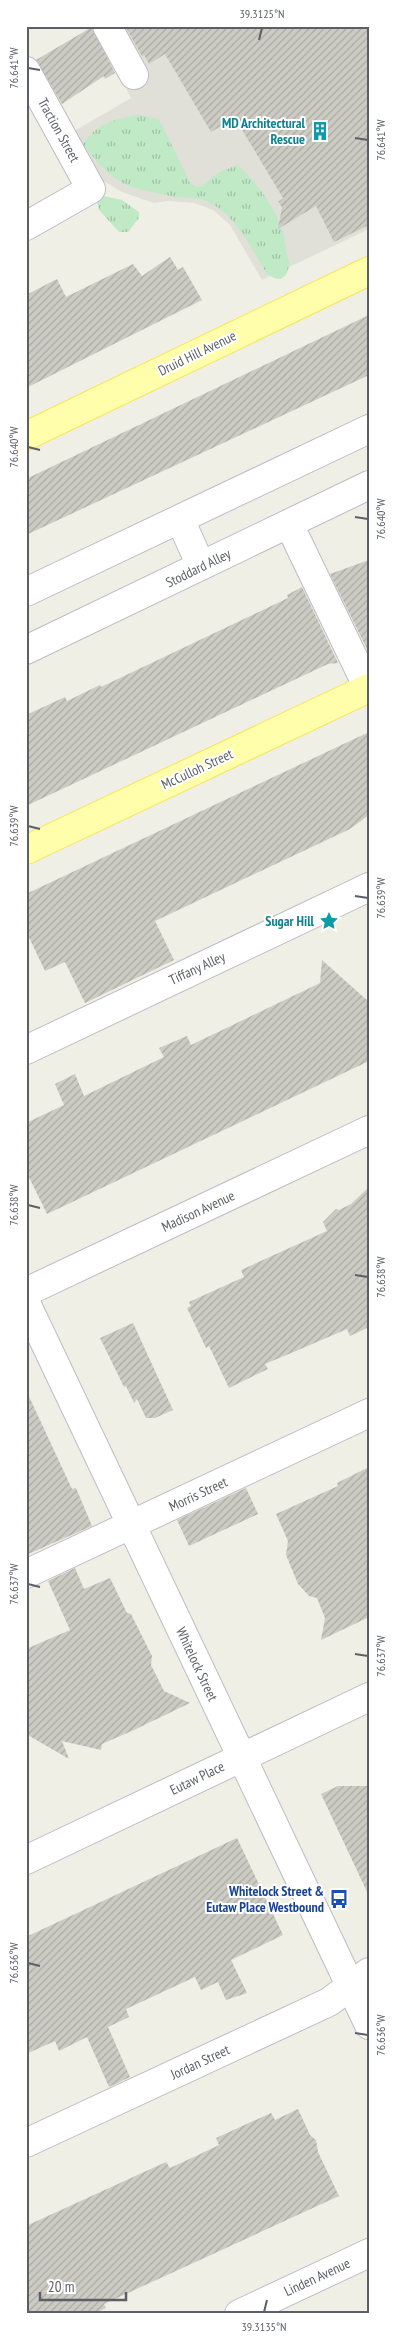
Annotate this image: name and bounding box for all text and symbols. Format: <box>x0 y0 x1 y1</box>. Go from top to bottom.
text: 39.3125°N <box>239 6 285 21</box>
text: 76.641°W <box>6 47 21 89</box>
street label: Traction Street <box>34 95 84 165</box>
place label: MD Architectural Rescue <box>222 114 306 148</box>
text: 76.641°W <box>373 119 388 161</box>
building icon: MD Architectural Rescue <box>309 120 331 142</box>
street label: Druid Hill Avenue <box>155 326 239 380</box>
text: 76.640°W <box>6 426 21 468</box>
text: 76.640°W <box>373 498 388 540</box>
street label: Stoddard Alley <box>163 544 234 591</box>
street label: McCulloh Street <box>158 745 236 793</box>
text: 76.639°W <box>6 805 21 847</box>
text: 76.639°W <box>373 877 388 919</box>
place icon: Sugar Hill <box>318 910 340 932</box>
place label: Sugar Hill <box>265 912 315 930</box>
street label: Tiffany Alley <box>166 947 228 989</box>
text: 76.638°W <box>6 1184 21 1226</box>
street label: Madison Avenue <box>159 1186 238 1236</box>
text: 76.638°W <box>373 1256 388 1298</box>
street label: Morris Street <box>166 1473 230 1515</box>
text: 76.637°W <box>6 1563 21 1605</box>
street label: Whitelock Street <box>172 1624 222 1704</box>
text: 76.637°W <box>373 1635 388 1677</box>
street label: Eutaw Place <box>167 1757 227 1799</box>
place label: Whitelock Street & Eutaw Place Westbound <box>206 1882 324 1916</box>
bus stop icon: Whitelock Street & Eutaw Place Westbound <box>328 1888 350 1910</box>
text: 76.636°W <box>6 1942 21 1984</box>
text: 76.636°W <box>373 2014 388 2056</box>
street label: Jordan Street <box>167 2040 232 2084</box>
street label: Linden Avenue <box>281 2254 353 2300</box>
scale bar <box>40 2270 126 2302</box>
text: 20 m <box>48 2277 74 2296</box>
text: 39.3135°N <box>241 2319 287 2334</box>

